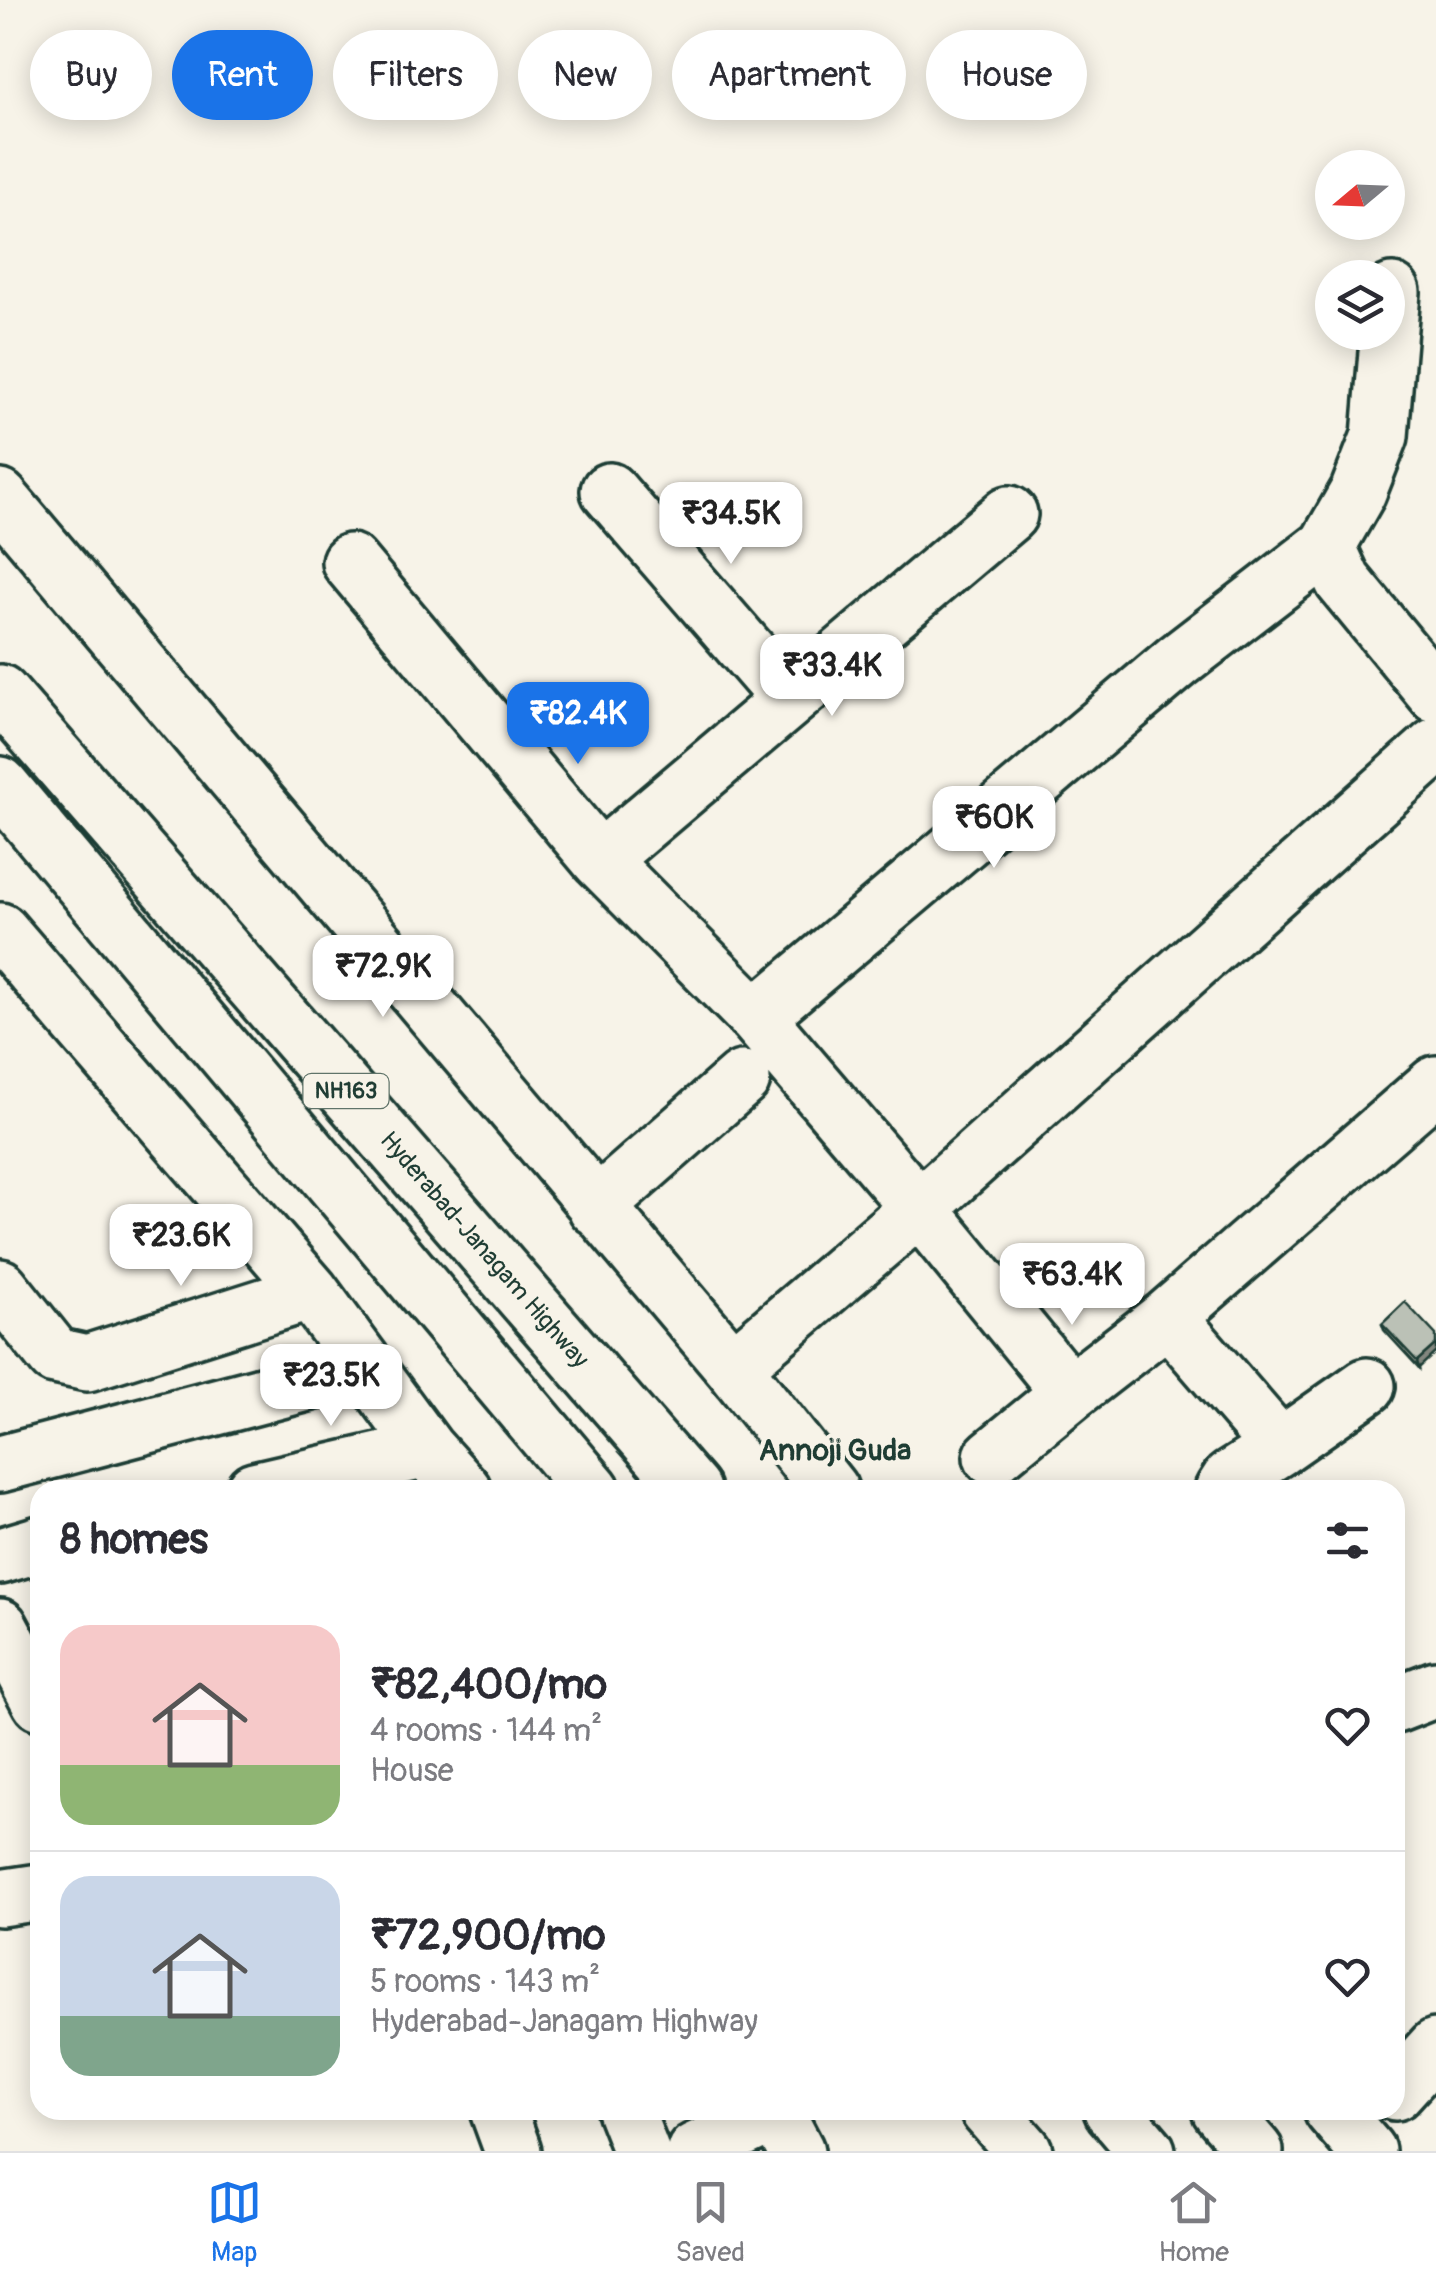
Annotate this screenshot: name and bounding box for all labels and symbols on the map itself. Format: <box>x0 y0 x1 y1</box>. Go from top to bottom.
north arrow <box>1315 150 1405 240</box>
pin: ₹34.5K <box>650 482 812 567</box>
pin: ₹33.4K <box>751 634 913 719</box>
pin: ₹82.4K <box>497 682 659 767</box>
pin: ₹60K <box>935 786 1053 871</box>
pin: ₹72.9K <box>302 935 464 1020</box>
road number: NH163 <box>304 1074 388 1108</box>
street label: Hyderabad-Janagam Highway <box>373 1125 595 1375</box>
pin: ₹23.6K <box>100 1204 262 1289</box>
pin: ₹63.4K <box>991 1243 1153 1328</box>
pin: ₹23.5K <box>250 1344 412 1429</box>
district label: Annoji Guda <box>759 1432 911 1469</box>

